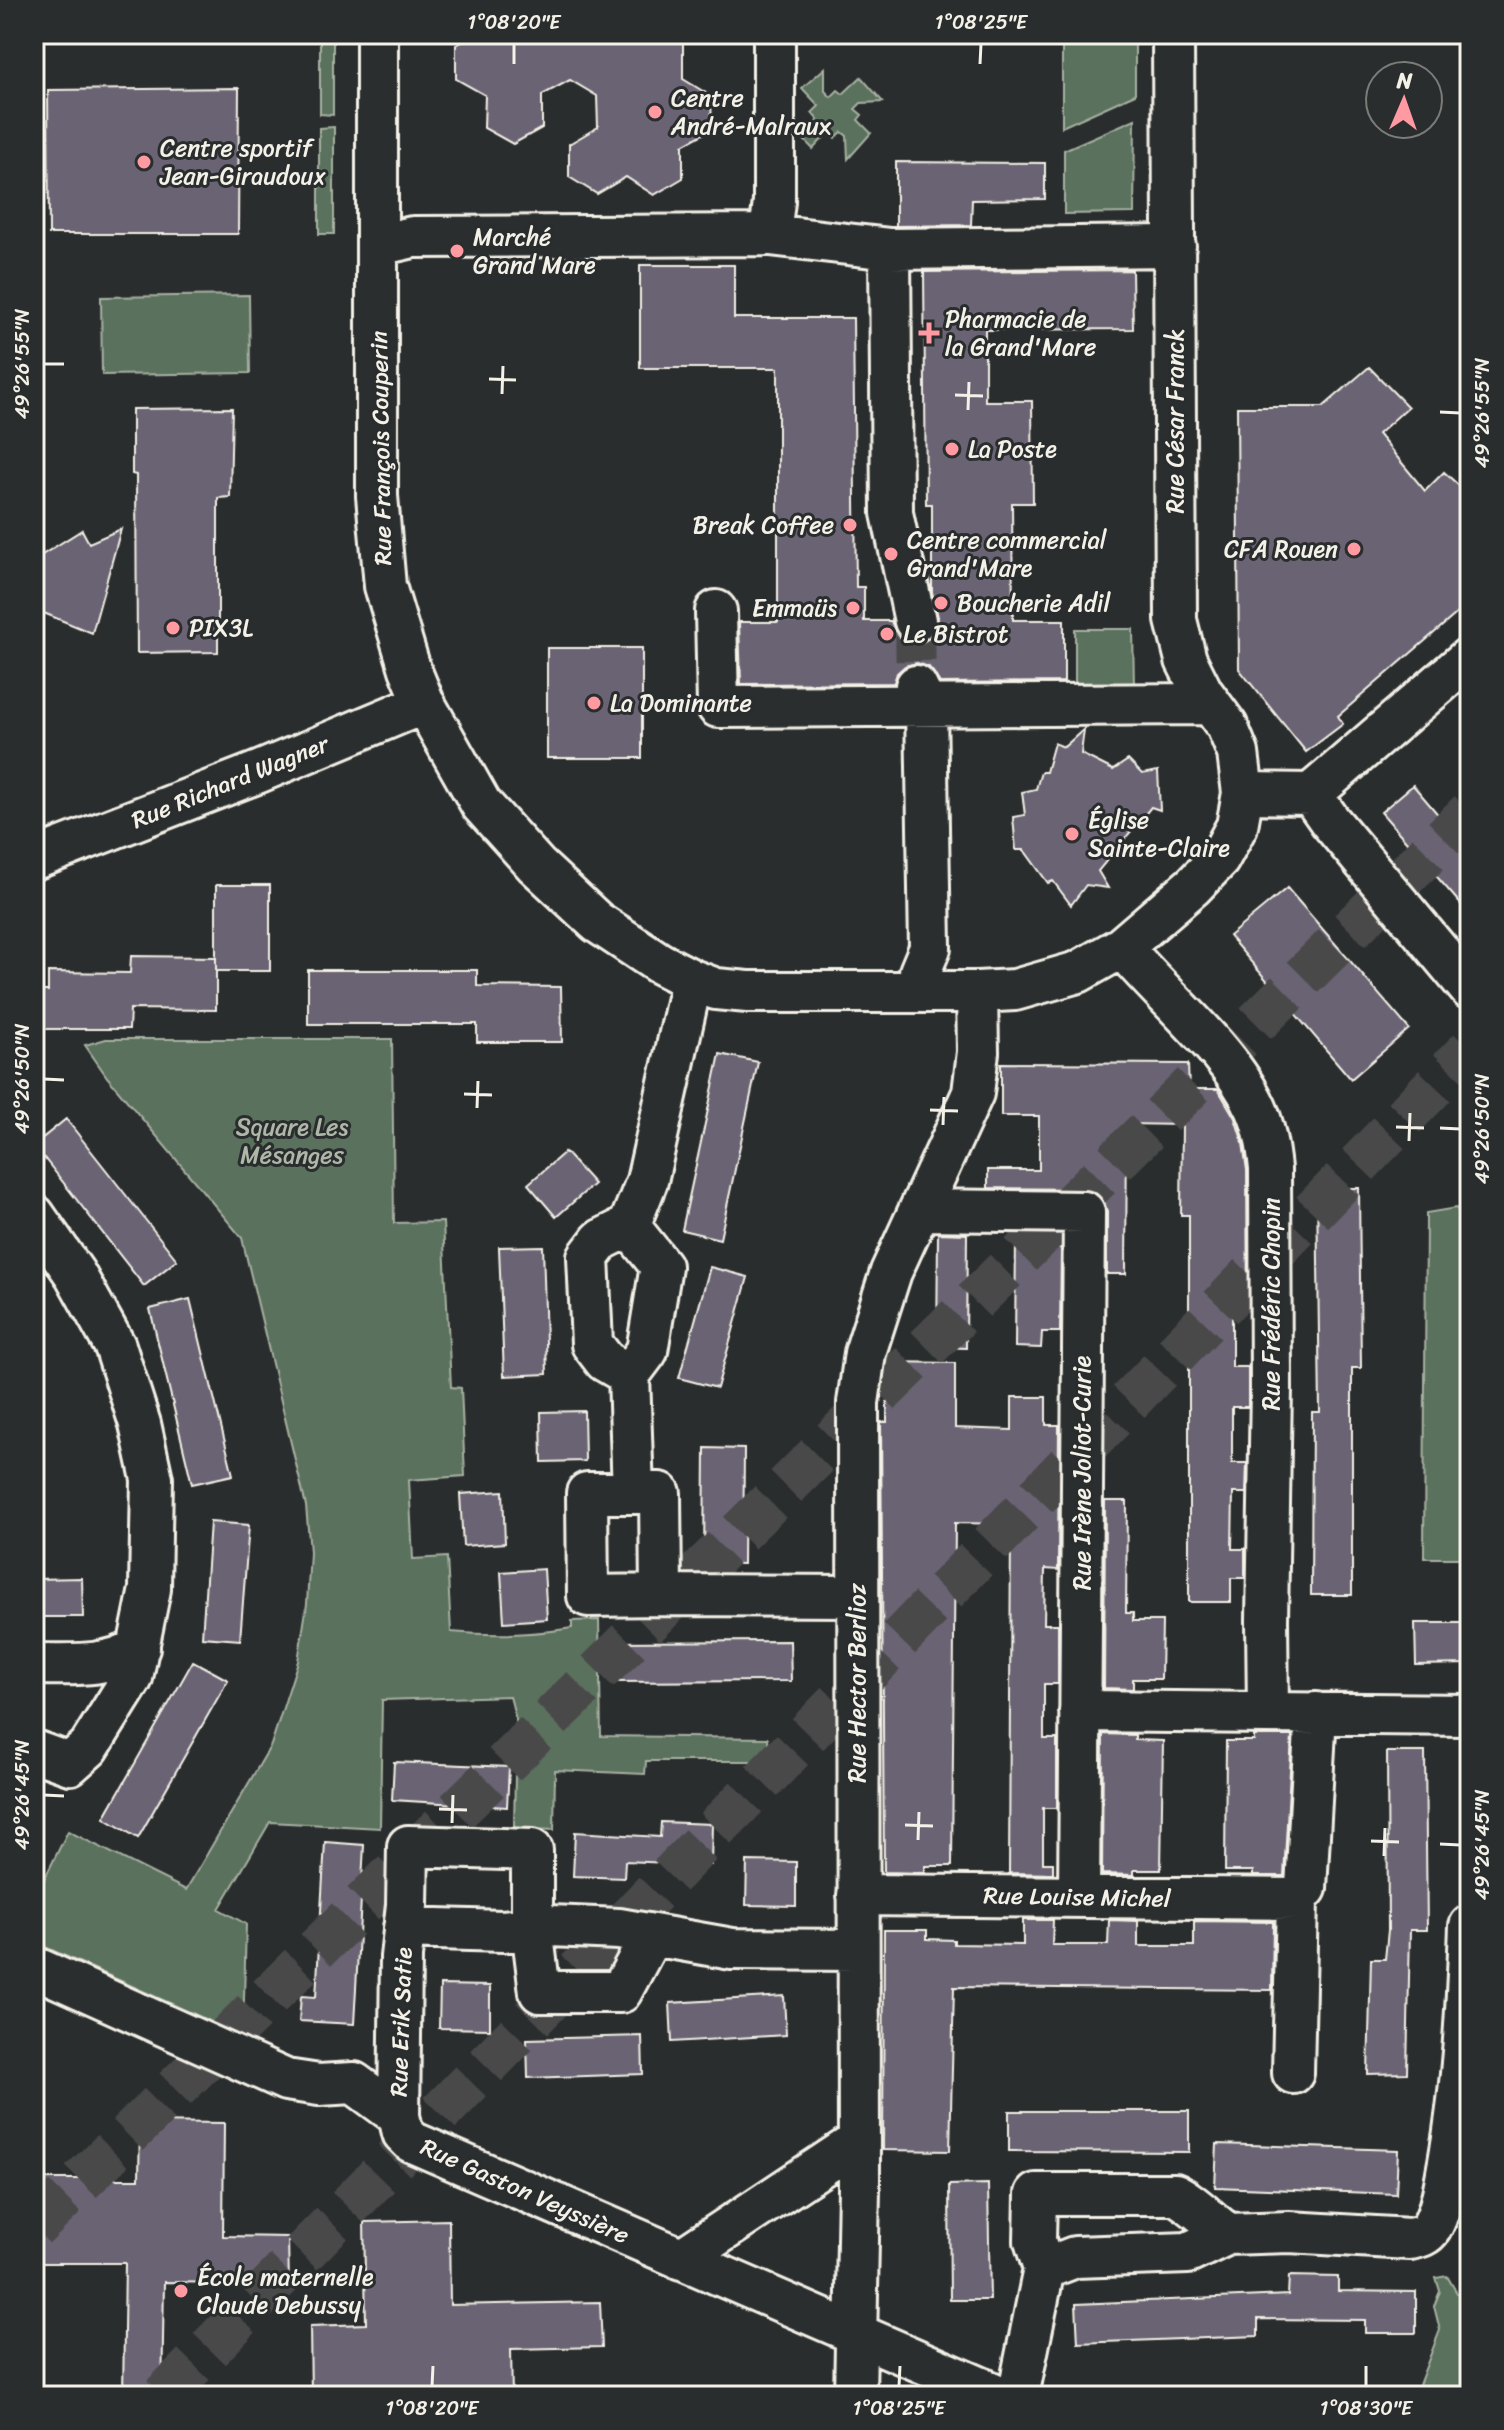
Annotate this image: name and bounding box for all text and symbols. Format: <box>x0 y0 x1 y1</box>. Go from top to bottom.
text: 1°08'20"E <box>468 5 562 40</box>
text: 1°08'25"E <box>935 5 1029 40</box>
north arrow <box>1364 60 1444 140</box>
text: N <box>1395 61 1414 100</box>
place label: Centre André-Malraux <box>670 77 832 147</box>
marker: Centre André-Malraux <box>646 103 664 121</box>
place label: Centre sportif Jean-Giraudoux <box>159 127 326 197</box>
marker: Centre sportif Jean-Giraudoux <box>135 153 153 171</box>
place label: Marché Grand Mare <box>473 216 596 286</box>
marker: Marché Grand Mare <box>448 242 466 260</box>
place label: Pharmacie de la Grand'Mare <box>945 298 1096 368</box>
text: 49°26'55"N <box>5 309 40 419</box>
marker: Pharmacie de la Grand'Mare <box>920 324 938 342</box>
street label: Rue César Franck <box>1154 328 1196 514</box>
street label: Rue François Couperin <box>358 330 404 566</box>
text: 49°26'55"N <box>1465 358 1500 468</box>
place label: La Poste <box>968 428 1057 470</box>
marker: La Poste <box>943 440 961 458</box>
place label: Break Coffee <box>693 504 834 546</box>
marker: Break Coffee <box>841 516 859 534</box>
place label: Centre commercial Grand'Mare <box>907 519 1108 589</box>
place label: CFA Rouen <box>1224 528 1338 570</box>
marker: CFA Rouen <box>1345 540 1363 558</box>
marker: Centre commercial Grand'Mare <box>882 545 900 563</box>
place label: Boucherie Adil <box>957 582 1111 624</box>
place label: Emmaüs <box>752 587 837 629</box>
marker: Boucherie Adil <box>932 594 950 612</box>
marker: Emmaüs <box>844 599 862 617</box>
place label: PIX3L <box>189 607 253 649</box>
place label: Le Bistrot <box>903 613 1008 655</box>
marker: PIX3L <box>164 619 182 637</box>
marker: Le Bistrot <box>878 625 896 643</box>
place label: La Dominante <box>610 682 752 724</box>
marker: La Dominante <box>585 694 603 712</box>
street label: Rue Richard Wagner <box>125 722 337 841</box>
place label: Église Sainte-Claire <box>1088 799 1230 869</box>
marker: Église Sainte-Claire <box>1063 825 1081 843</box>
text: 49°26'50"N <box>5 1024 40 1134</box>
text: 49°26'50"N <box>1465 1074 1500 1184</box>
park label: Square Les Mésanges <box>236 1106 348 1176</box>
street label: Rue Frédéric Chopin <box>1250 1197 1292 1410</box>
street label: Rue Irène Joliot-Curie <box>1061 1355 1103 1590</box>
street label: Rue Hector Berlioz <box>836 1583 878 1783</box>
text: 49°26'45"N <box>5 1740 40 1850</box>
text: 49°26'45"N <box>1465 1790 1500 1900</box>
street label: Rue Louise Michel <box>983 1874 1172 1920</box>
street label: Rue Erik Satie <box>377 1946 425 2098</box>
street label: Rue Gaston Veyssière <box>414 2126 636 2256</box>
place label: École maternelle Claude Debussy <box>197 2256 374 2326</box>
marker: École maternelle Claude Debussy <box>172 2282 190 2300</box>
text: 1°08'20"E <box>386 2391 480 2426</box>
text: 1°08'25"E <box>853 2391 947 2426</box>
text: 1°08'30"E <box>1320 2391 1414 2426</box>

